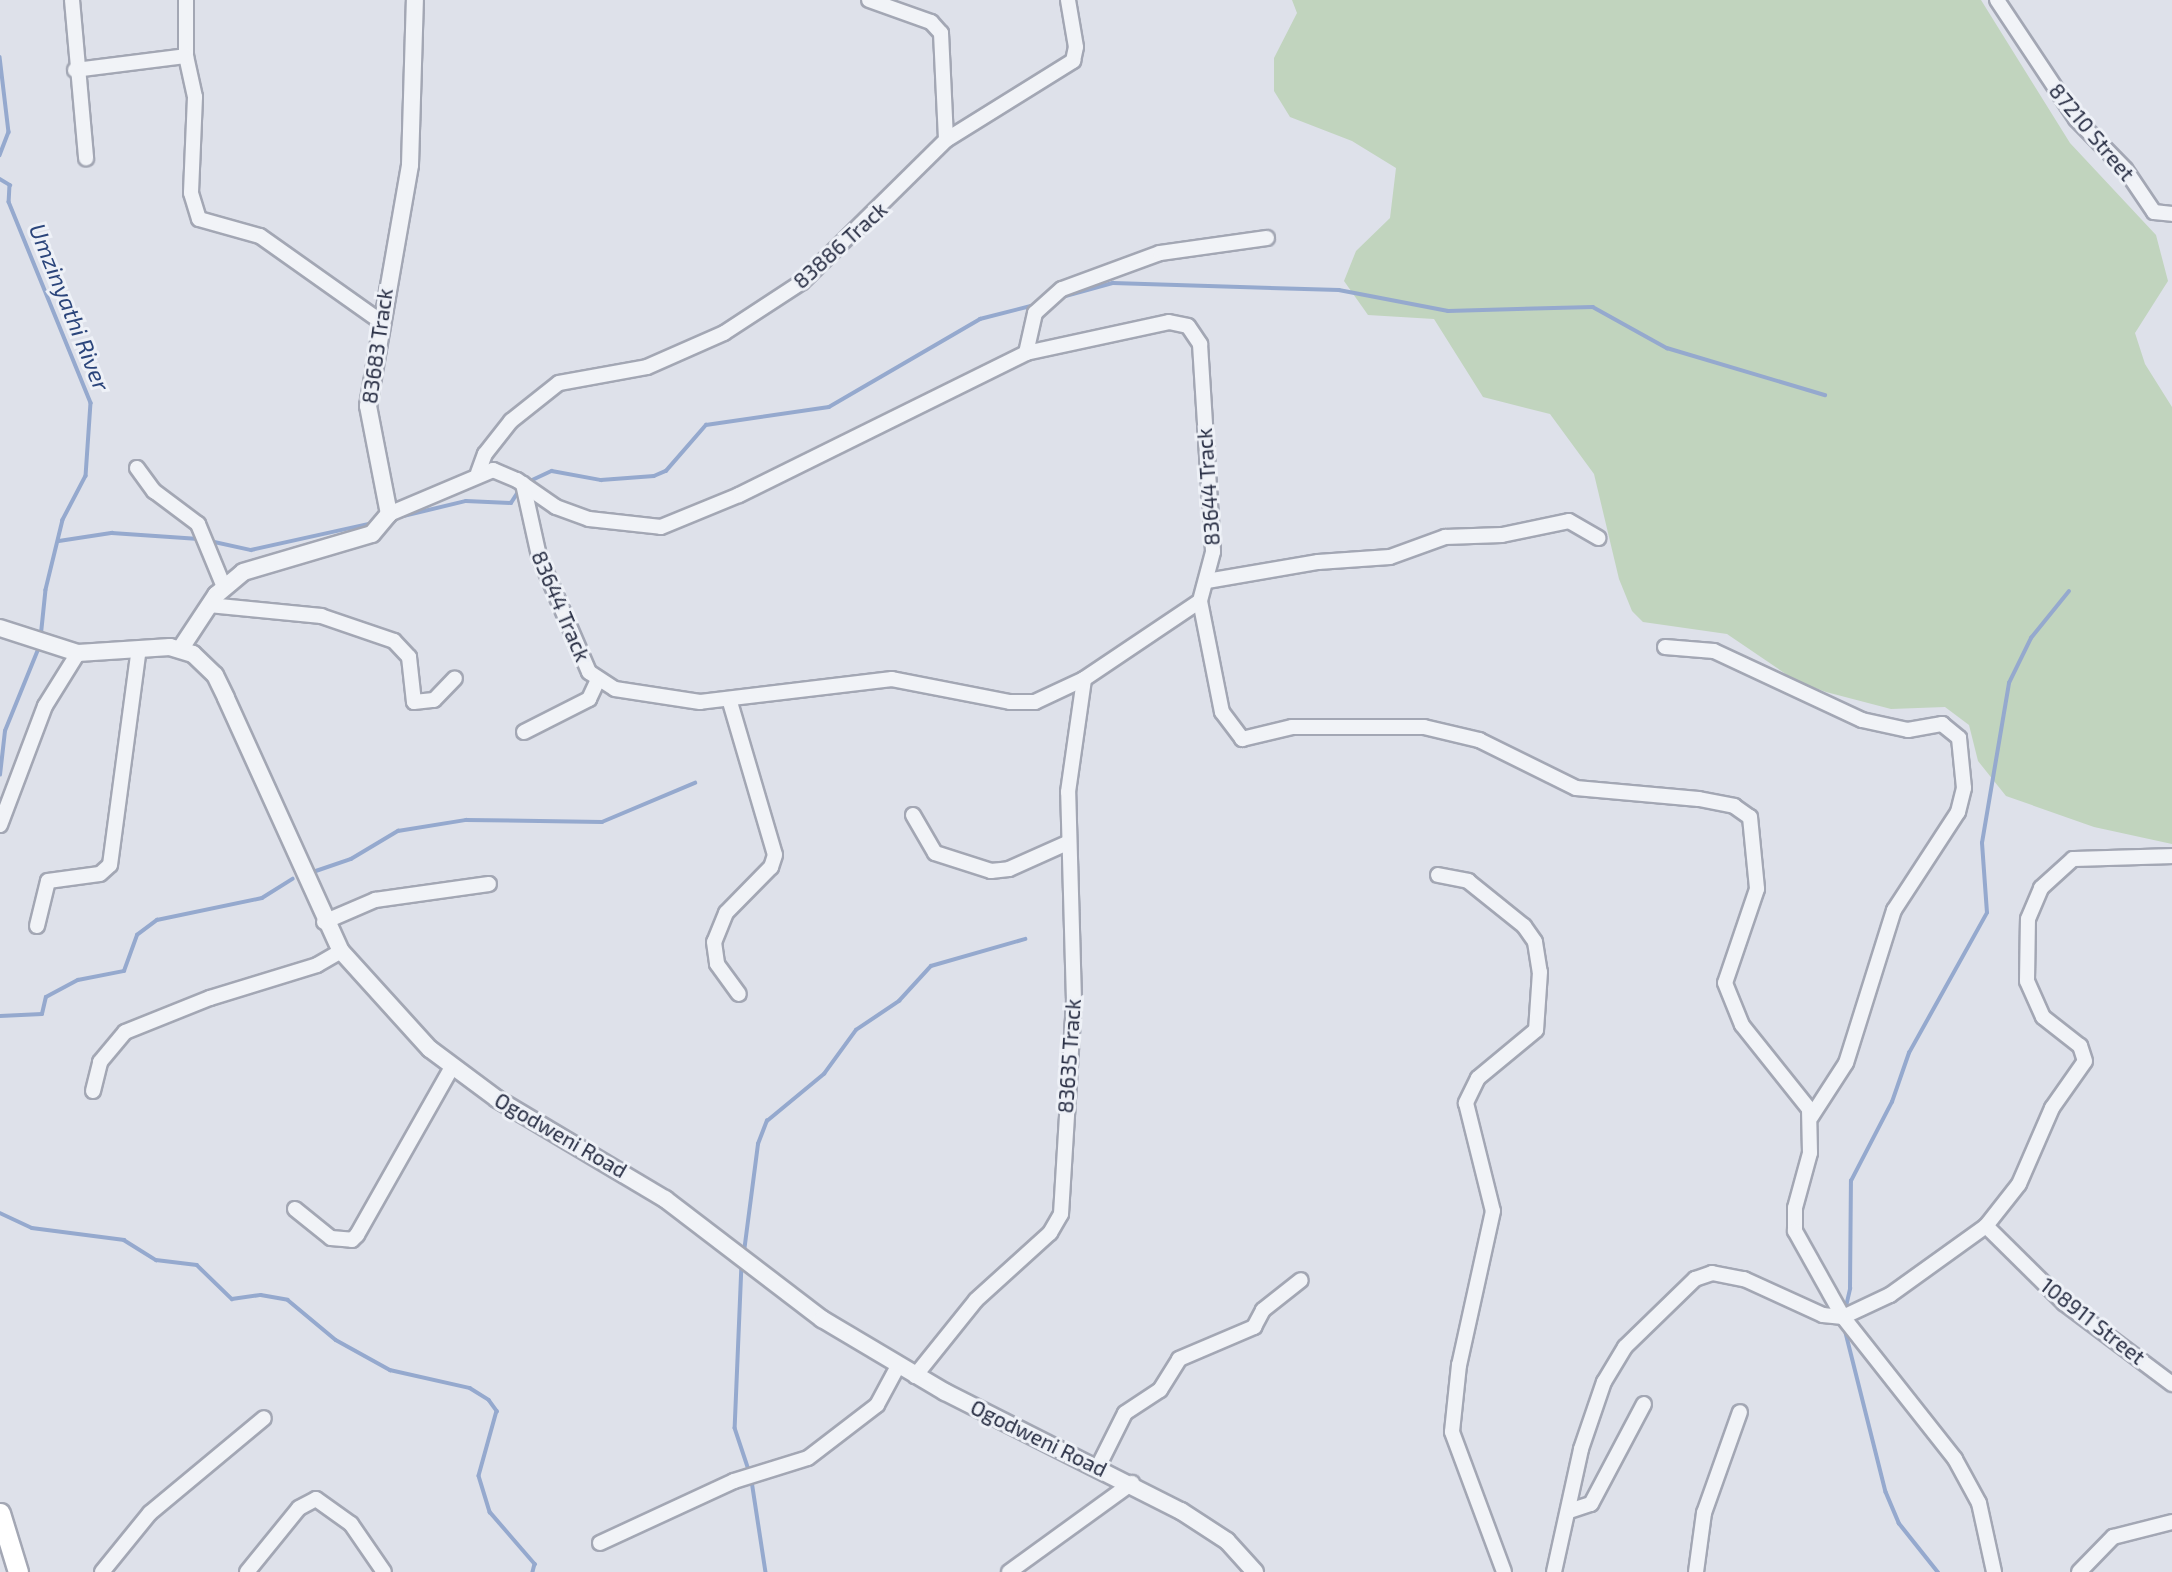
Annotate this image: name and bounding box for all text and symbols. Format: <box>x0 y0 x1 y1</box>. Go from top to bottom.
street label: 87210 Street <box>2044 78 2140 186</box>
street label: 83886 Track <box>788 196 892 294</box>
water label: Umzinyathi River <box>24 219 116 395</box>
street label: 83683 Track <box>356 286 398 406</box>
street label: 83644 Track <box>1191 427 1225 547</box>
street label: 83644 Track <box>526 547 596 665</box>
street label: 83635 Track <box>1052 998 1086 1114</box>
street label: Ogodweni Road <box>490 1087 632 1183</box>
street label: 108911 Street <box>2036 1272 2150 1370</box>
street label: Ogodweni Road <box>967 1394 1111 1482</box>

